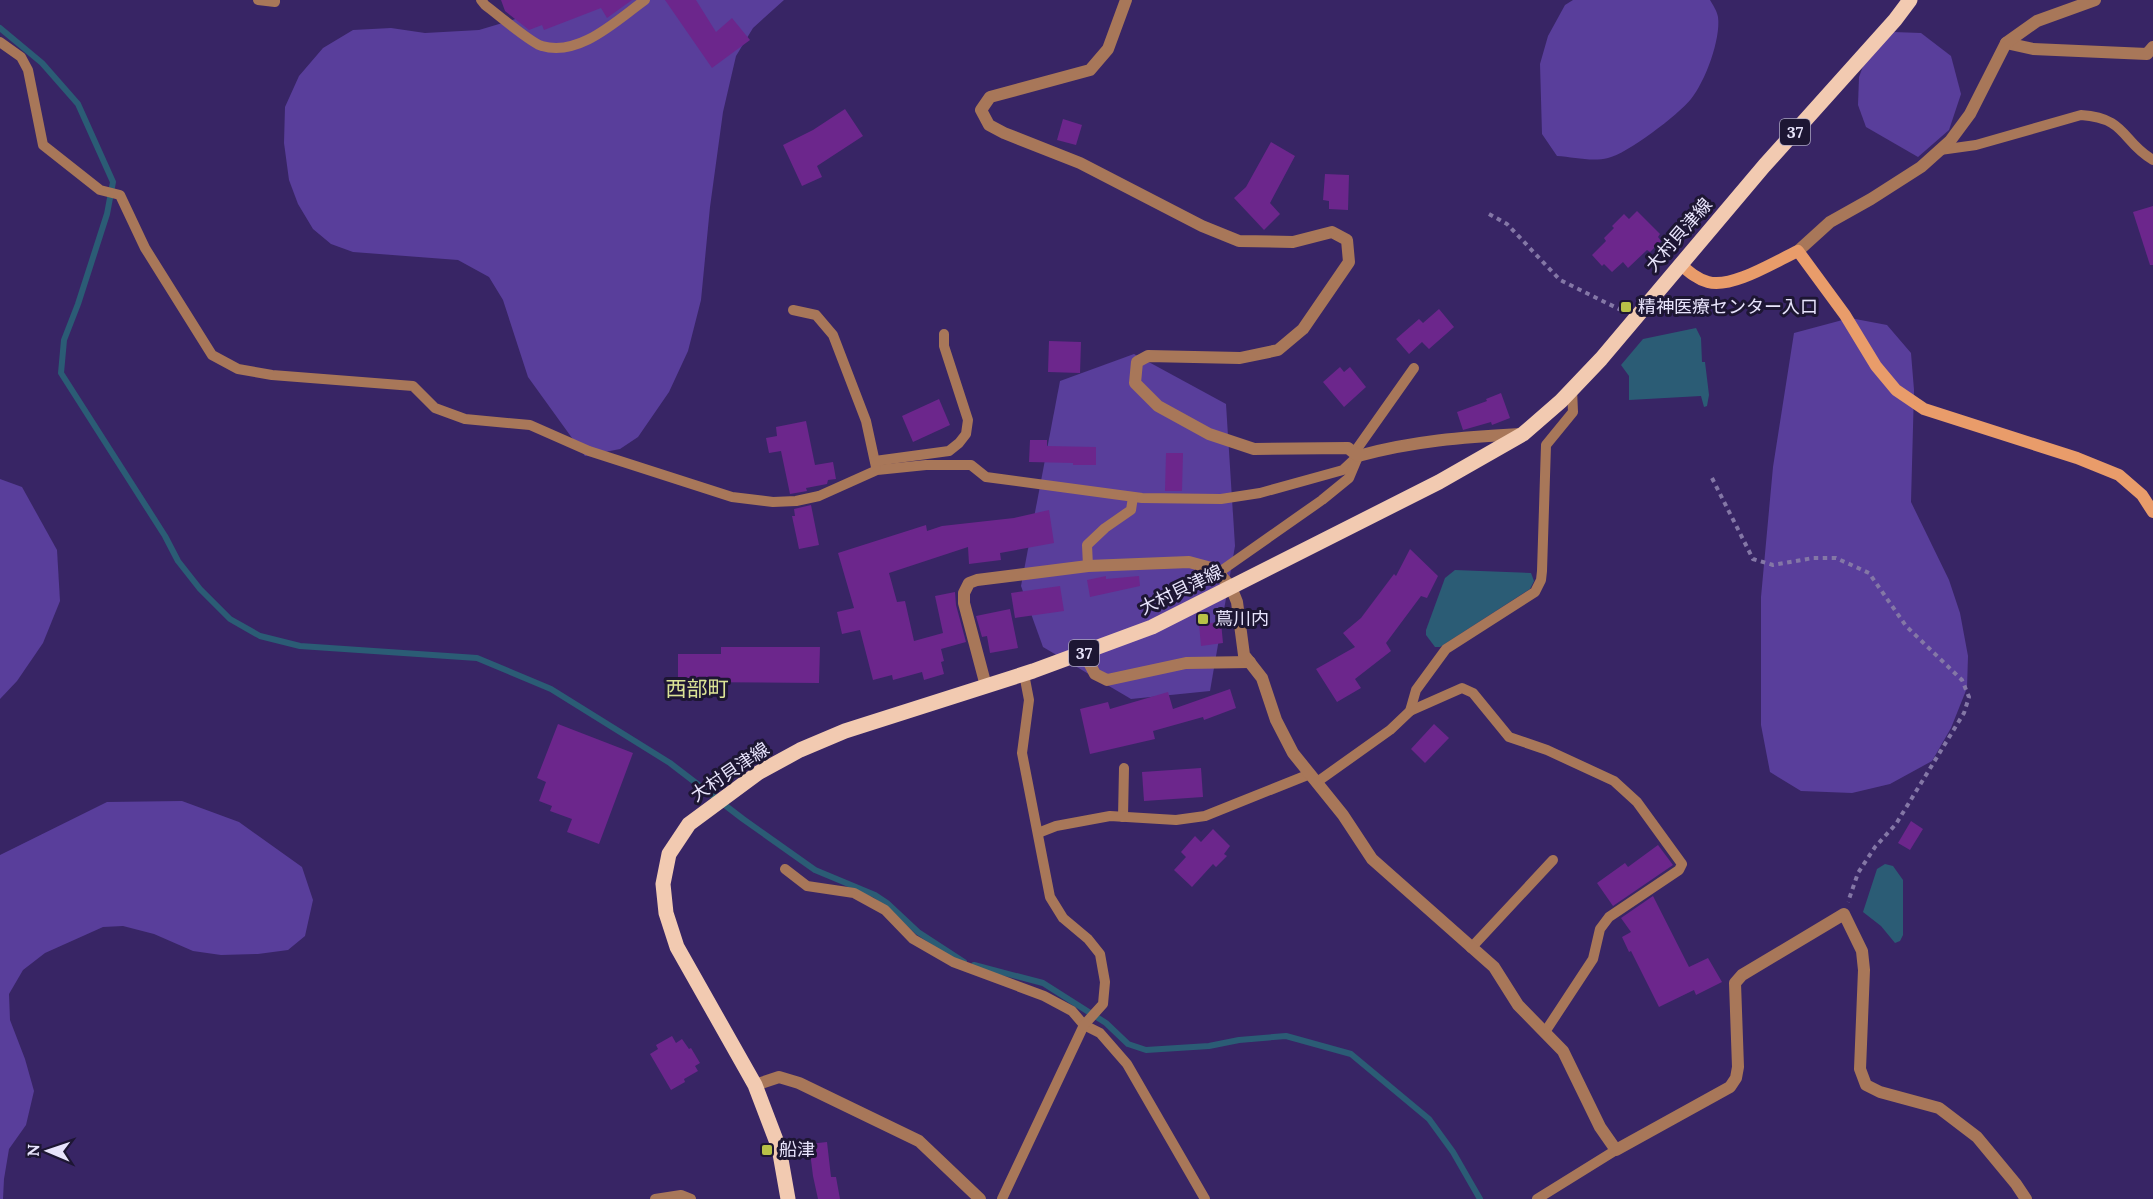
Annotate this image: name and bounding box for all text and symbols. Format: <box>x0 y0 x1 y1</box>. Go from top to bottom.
road number: 37 <box>1780 119 1810 145</box>
street label: 大村貝津線 <box>1640 193 1717 276</box>
place label: 精神医療センター入口 <box>1638 295 1818 318</box>
marker: 精神医療センター入口 <box>1619 300 1633 314</box>
street label: 大村貝津線 <box>1135 559 1226 620</box>
place label: 蔦川内 <box>1215 607 1269 630</box>
marker: 蔦川内 <box>1196 612 1210 626</box>
road number: 37 <box>1069 640 1099 666</box>
district label: 西部町 <box>666 675 729 702</box>
street label: 大村貝津線 <box>686 737 773 806</box>
north arrow <box>18 1121 78 1181</box>
place label: 船津 <box>779 1138 815 1161</box>
marker: 船津 <box>760 1143 774 1157</box>
text: N <box>23 1144 43 1157</box>

